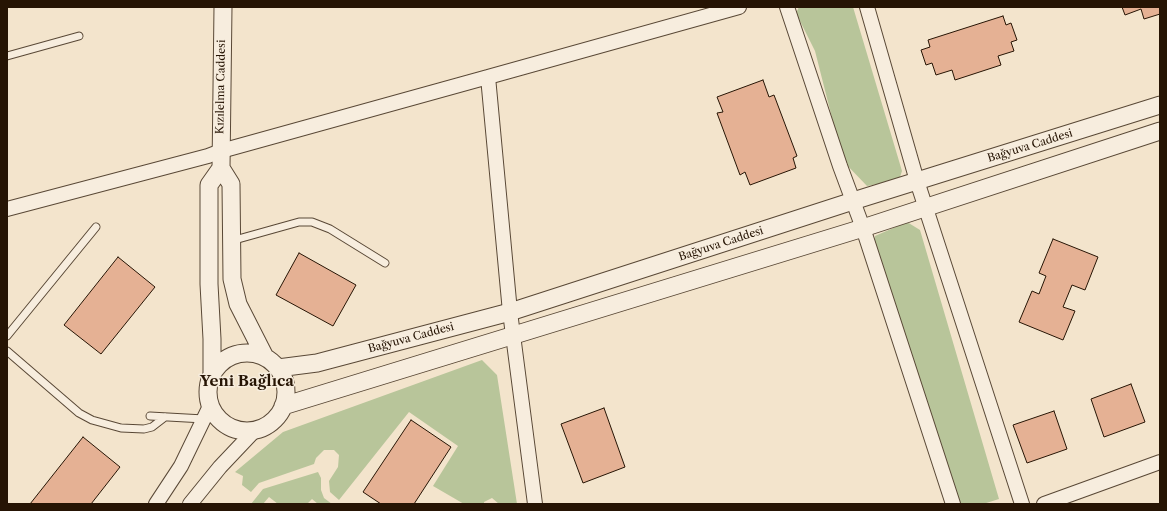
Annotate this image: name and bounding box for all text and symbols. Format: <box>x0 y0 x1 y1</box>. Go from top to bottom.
street label: Kızılelma Caddesi <box>214 40 228 134</box>
street label: Bağyuva Caddesi <box>986 127 1074 165</box>
street label: Bağyuva Caddesi <box>677 224 765 264</box>
street label: Bağyuva Caddesi <box>367 320 455 356</box>
district label: Yeni Bağlıca <box>200 373 294 391</box>

